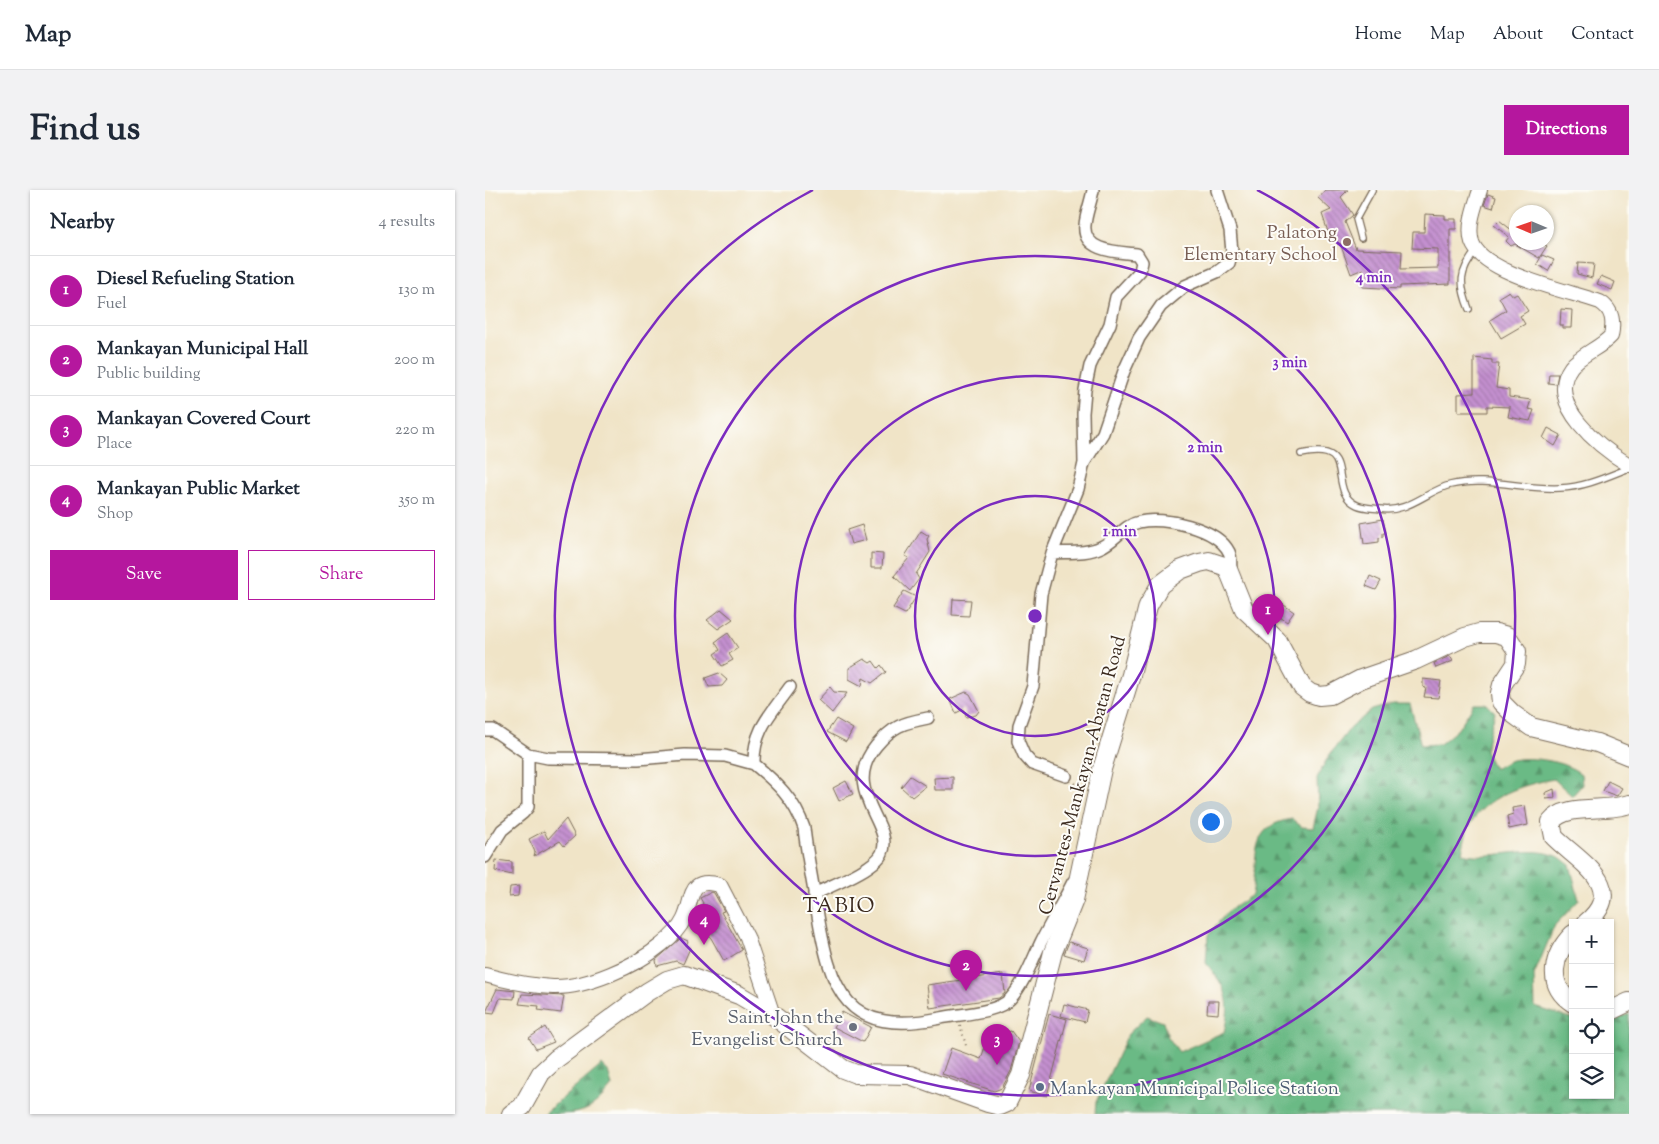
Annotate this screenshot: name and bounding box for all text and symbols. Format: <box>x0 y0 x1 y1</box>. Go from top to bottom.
text: Map <box>25 18 71 52</box>
text: Home <box>1355 22 1402 48</box>
text: Map <box>1430 22 1465 48</box>
text: About <box>1493 22 1543 48</box>
text: Contact <box>1571 22 1634 48</box>
text: Find us <box>30 105 140 156</box>
button: Directions <box>1504 105 1629 155</box>
north arrow <box>1509 205 1554 250</box>
text: Nearby <box>50 208 115 238</box>
text: 4 results <box>379 211 435 234</box>
place label: Palatong Elementary School <box>1184 220 1337 269</box>
marker: Palatong Elementary School <box>1341 236 1353 248</box>
text: Diesel Refueling Station <box>97 266 295 293</box>
text: 4 min <box>1355 268 1392 289</box>
text: 1 <box>63 279 69 302</box>
text: 130 m <box>398 279 435 302</box>
text: Fuel <box>97 293 127 316</box>
text: Mankayan Municipal Hall <box>97 336 308 363</box>
text: 2 <box>62 349 70 372</box>
text: 200 m <box>394 349 435 372</box>
text: 3 min <box>1273 353 1308 374</box>
text: Public building <box>97 363 201 386</box>
text: Mankayan Covered Court <box>97 406 310 433</box>
text: 3 <box>63 419 69 442</box>
text: 220 m <box>395 419 435 442</box>
text: Place <box>97 433 132 456</box>
text: 2 min <box>1187 438 1223 459</box>
text: Mankayan Public Market <box>97 476 300 503</box>
text: 4 <box>62 489 70 512</box>
text: 350 m <box>398 489 435 512</box>
text: Shop <box>97 503 133 526</box>
text: 1 min <box>1103 522 1137 543</box>
button: Save <box>50 550 238 600</box>
button: Share <box>248 550 435 600</box>
pin: 1 <box>1252 594 1284 635</box>
centre of rings <box>1026 607 1044 625</box>
street label: Cervantes-Mankayan-Abatan Road <box>1033 633 1134 918</box>
your location <box>1198 809 1224 835</box>
district label: TABIO <box>803 892 876 922</box>
pin: 4 <box>688 904 720 945</box>
map controls <box>1569 919 1614 1099</box>
button: + <box>1569 919 1614 964</box>
pin: 2 <box>950 950 982 991</box>
button: − <box>1569 964 1614 1009</box>
place label: Saint John the Evangelist Church <box>691 1005 843 1054</box>
button: locate <box>1569 1009 1614 1054</box>
marker: Saint John the Evangelist Church <box>847 1021 859 1033</box>
pin: 3 <box>981 1024 1013 1065</box>
button: layers <box>1569 1054 1614 1099</box>
place label: Mankayan Municipal Police Station <box>1050 1076 1339 1103</box>
marker: Mankayan Municipal Police Station <box>1034 1081 1046 1093</box>

